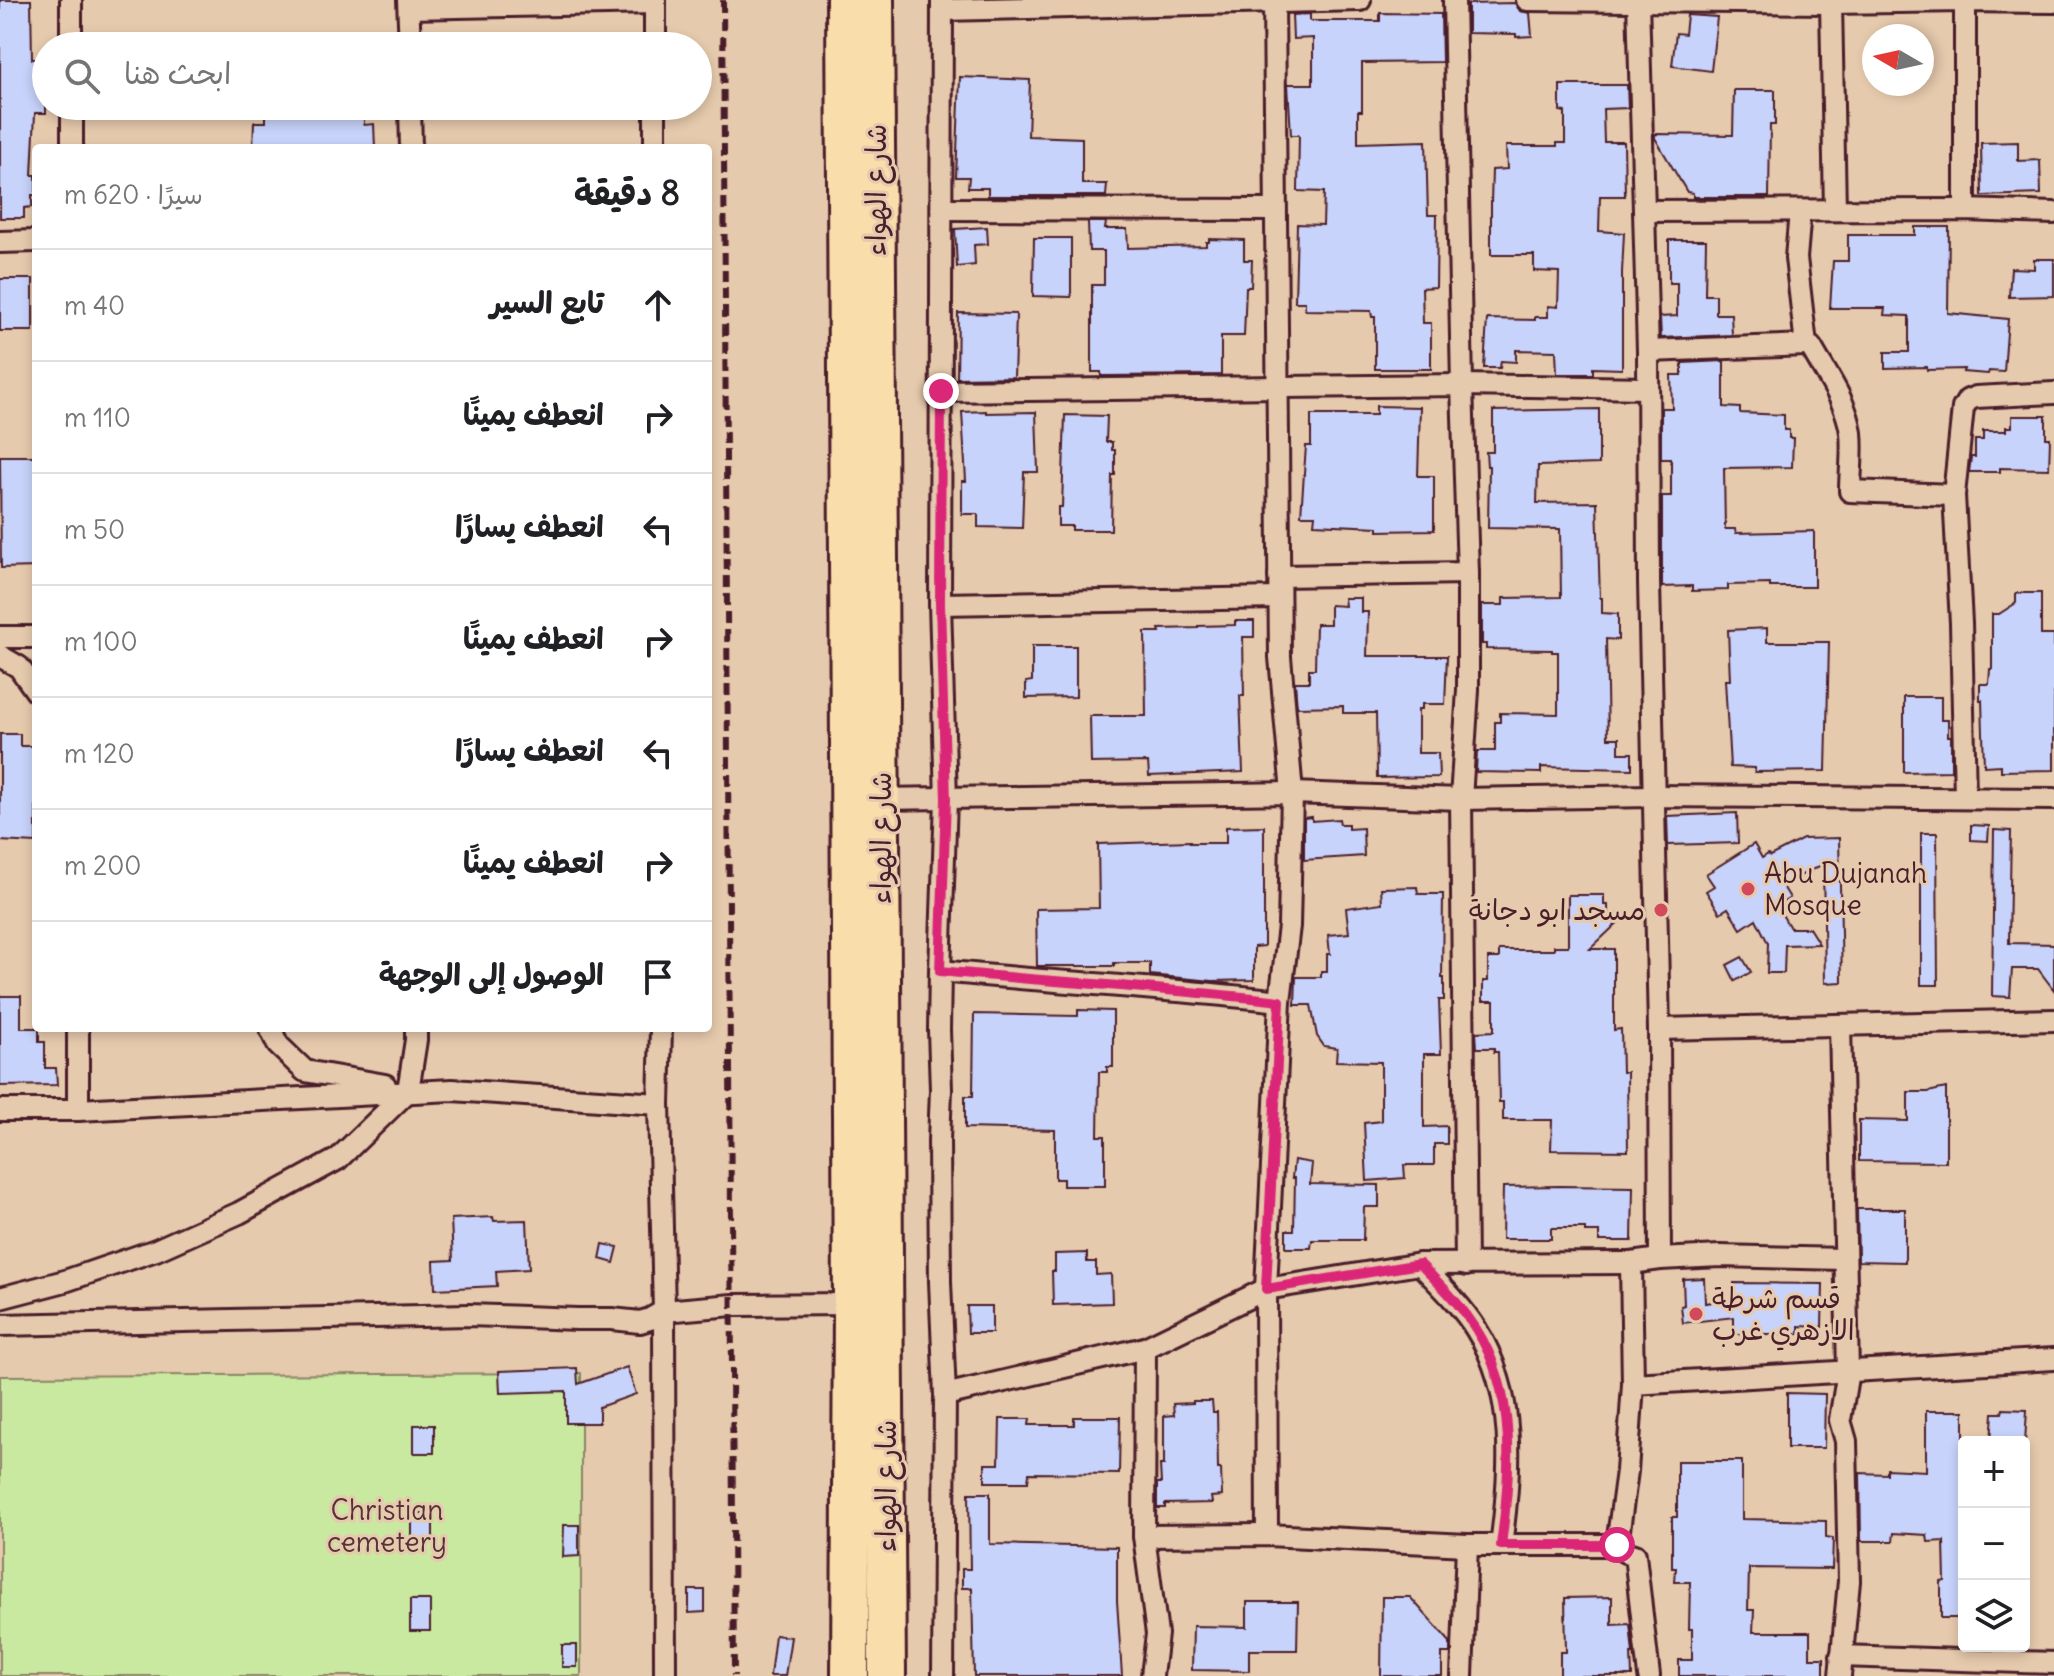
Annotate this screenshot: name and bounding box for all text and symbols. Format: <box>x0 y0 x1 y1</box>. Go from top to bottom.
north arrow <box>1862 24 1934 96</box>
search box <box>32 32 712 120</box>
icon: search <box>60 54 104 98</box>
text: ابحث هنا <box>124 54 231 92</box>
street label: شارع الهواء <box>858 124 896 256</box>
text: 8 دقيقة <box>574 171 680 214</box>
text: سيرًا · 620 m <box>64 178 203 211</box>
text: تابع السير <box>490 283 604 321</box>
icon: ahead <box>636 283 680 327</box>
text: 40 m <box>64 289 125 322</box>
route end <box>923 373 959 409</box>
text: انعطف يمينًا <box>463 395 604 433</box>
icon: right <box>636 395 680 439</box>
text: 110 m <box>64 401 131 434</box>
text: انعطف يسارًا <box>455 507 604 545</box>
icon: left <box>636 507 680 551</box>
text: 50 m <box>64 513 125 546</box>
text: انعطف يمينًا <box>463 619 604 657</box>
icon: right <box>636 619 680 663</box>
text: 100 m <box>64 625 138 658</box>
text: انعطف يسارًا <box>455 731 604 769</box>
icon: left <box>636 731 680 775</box>
text: 120 m <box>64 737 135 770</box>
street label: شارع الهواء <box>863 772 901 904</box>
text: انعطف يمينًا <box>463 843 604 881</box>
icon: right <box>636 843 680 887</box>
text: 200 m <box>64 849 141 882</box>
place label: Abu Dujanah Mosque <box>1764 855 1927 923</box>
marker: Abu Dujanah Mosque <box>1739 880 1757 898</box>
place label: مسجد ابو دجانة <box>1469 892 1645 928</box>
marker: مسجد ابو دجانة <box>1652 901 1670 919</box>
text: الوصول إلى الوجهة <box>379 955 604 993</box>
icon: arrive <box>636 955 680 999</box>
place label: قسم شرطة الازهري غرب <box>1712 1280 1855 1351</box>
marker: قسم شرطة الازهري غرب <box>1687 1305 1705 1323</box>
street label: شارع الهواء <box>868 1420 906 1552</box>
map controls <box>1958 1436 2030 1652</box>
button: + <box>1958 1436 2030 1508</box>
park label: Christian cemetery <box>327 1492 447 1560</box>
button: − <box>1958 1508 2030 1580</box>
route start <box>1599 1527 1635 1563</box>
button: layers <box>1958 1580 2030 1652</box>

